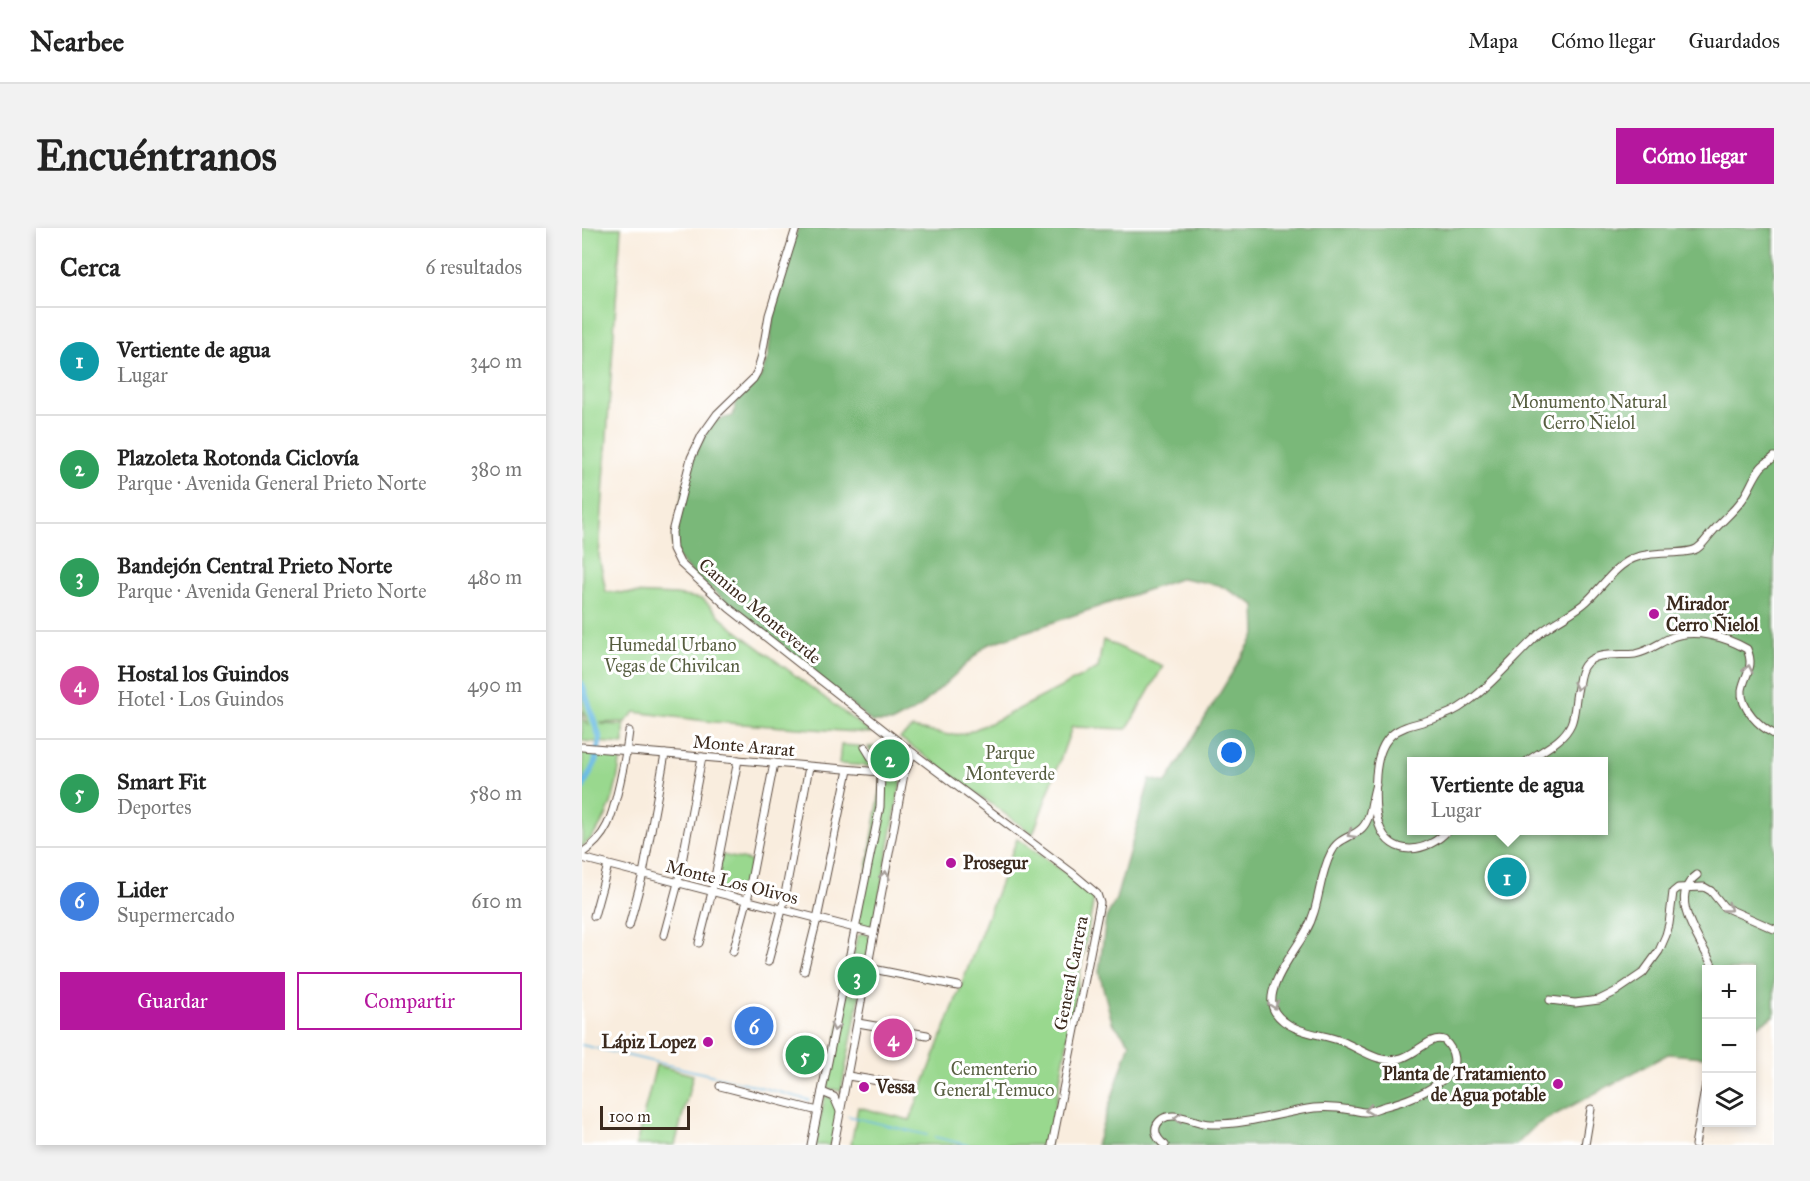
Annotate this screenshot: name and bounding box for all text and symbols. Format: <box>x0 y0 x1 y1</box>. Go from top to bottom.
text: Nearbee <box>30 24 124 59</box>
text: Mapa <box>1468 28 1518 54</box>
text: Cómo llegar <box>1551 28 1655 54</box>
text: Guardados <box>1688 28 1780 54</box>
button: Cómo llegar <box>1616 128 1774 184</box>
text: Encuéntranos <box>36 130 277 182</box>
text: Cerca <box>60 251 120 283</box>
text: 6 resultados <box>425 255 522 279</box>
text: Vertiente de agua <box>117 336 270 363</box>
text: 1 <box>76 349 83 373</box>
text: 340 m <box>470 349 522 373</box>
text: Lugar <box>117 363 168 387</box>
park label: Monumento Natural Cerro Ñielol <box>1511 391 1667 434</box>
text: Plazoleta Rotonda Ciclovía <box>117 444 359 471</box>
text: 2 <box>75 457 84 481</box>
text: 380 m <box>471 457 522 481</box>
text: Parque · Avenida General Prieto Norte <box>117 471 427 495</box>
text: Bandejón Central Prieto Norte <box>117 552 392 579</box>
street label: Camino Monteverde <box>694 553 826 669</box>
text: 3 <box>76 565 84 589</box>
text: 480 m <box>467 565 522 589</box>
text: Parque · Avenida General Prieto Norte <box>117 579 427 603</box>
place label: Mirador Cerro Ñielol <box>1666 593 1760 636</box>
marker: Mirador Cerro Ñielol <box>1647 607 1661 621</box>
park label: Humedal Urbano Vegas de Chivilcan <box>603 634 740 678</box>
text: Hostal los Guindos <box>117 660 289 687</box>
one-way arrow <box>1741 664 1754 674</box>
text: 4 <box>74 673 85 697</box>
text: 490 m <box>467 673 522 697</box>
one-way arrow <box>1573 681 1586 691</box>
text: Hotel · Los Guindos <box>117 687 284 711</box>
street label: Monte Ararat <box>692 731 796 761</box>
pin: 2 <box>870 736 910 782</box>
your location <box>1217 738 1246 767</box>
park label: Parque Monteverde <box>965 742 1055 785</box>
popup <box>1407 757 1608 835</box>
text: Smart Fit <box>117 768 206 795</box>
text: Vertiente de agua <box>1431 771 1584 798</box>
text: 5 <box>75 781 84 805</box>
text: 580 m <box>469 781 522 805</box>
text: Deportes <box>117 795 192 819</box>
text: Lugar <box>1431 798 1482 822</box>
one-way arrow <box>1347 827 1357 839</box>
place label: Prosegur <box>963 852 1029 875</box>
pin: 1 <box>1488 854 1526 900</box>
street label: Monte Los Olivos <box>664 855 800 909</box>
marker: Prosegur <box>944 856 958 870</box>
one-way arrow <box>878 871 891 881</box>
text: Lider <box>117 876 168 903</box>
text: 6 <box>74 889 85 913</box>
text: 610 m <box>471 889 522 913</box>
one-way arrow <box>1722 901 1733 912</box>
text: Supermercado <box>117 903 235 927</box>
street label: General Carrera <box>1049 914 1093 1032</box>
pin: 3 <box>838 954 876 999</box>
map controls <box>1702 965 1756 1127</box>
button: + <box>1702 965 1756 1019</box>
button: Guardar <box>60 972 285 1030</box>
button: Compartir <box>297 972 522 1030</box>
one-way arrow <box>1267 1000 1280 1010</box>
pin: 6 <box>734 1004 774 1048</box>
pin: 4 <box>874 1016 912 1060</box>
button: − <box>1702 1019 1756 1073</box>
one-way arrow <box>829 1022 842 1032</box>
place label: Lápiz Lopez <box>602 1031 697 1054</box>
pin: 5 <box>786 1032 824 1078</box>
marker: Lápiz Lopez <box>701 1035 715 1049</box>
park label: Cementerio General Temuco <box>934 1058 1054 1101</box>
place label: Planta de Tratamiento de Agua potable <box>1382 1063 1546 1107</box>
button: layers <box>1702 1073 1756 1127</box>
place label: Vessa <box>875 1076 916 1098</box>
marker: Planta de Tratamiento de Agua potable <box>1551 1077 1565 1091</box>
marker: Vessa <box>857 1080 871 1094</box>
scale bar <box>600 1103 690 1130</box>
one-way arrow <box>1364 1103 1374 1115</box>
text: 100 m <box>609 1107 651 1126</box>
one-way arrow <box>1173 1111 1182 1124</box>

